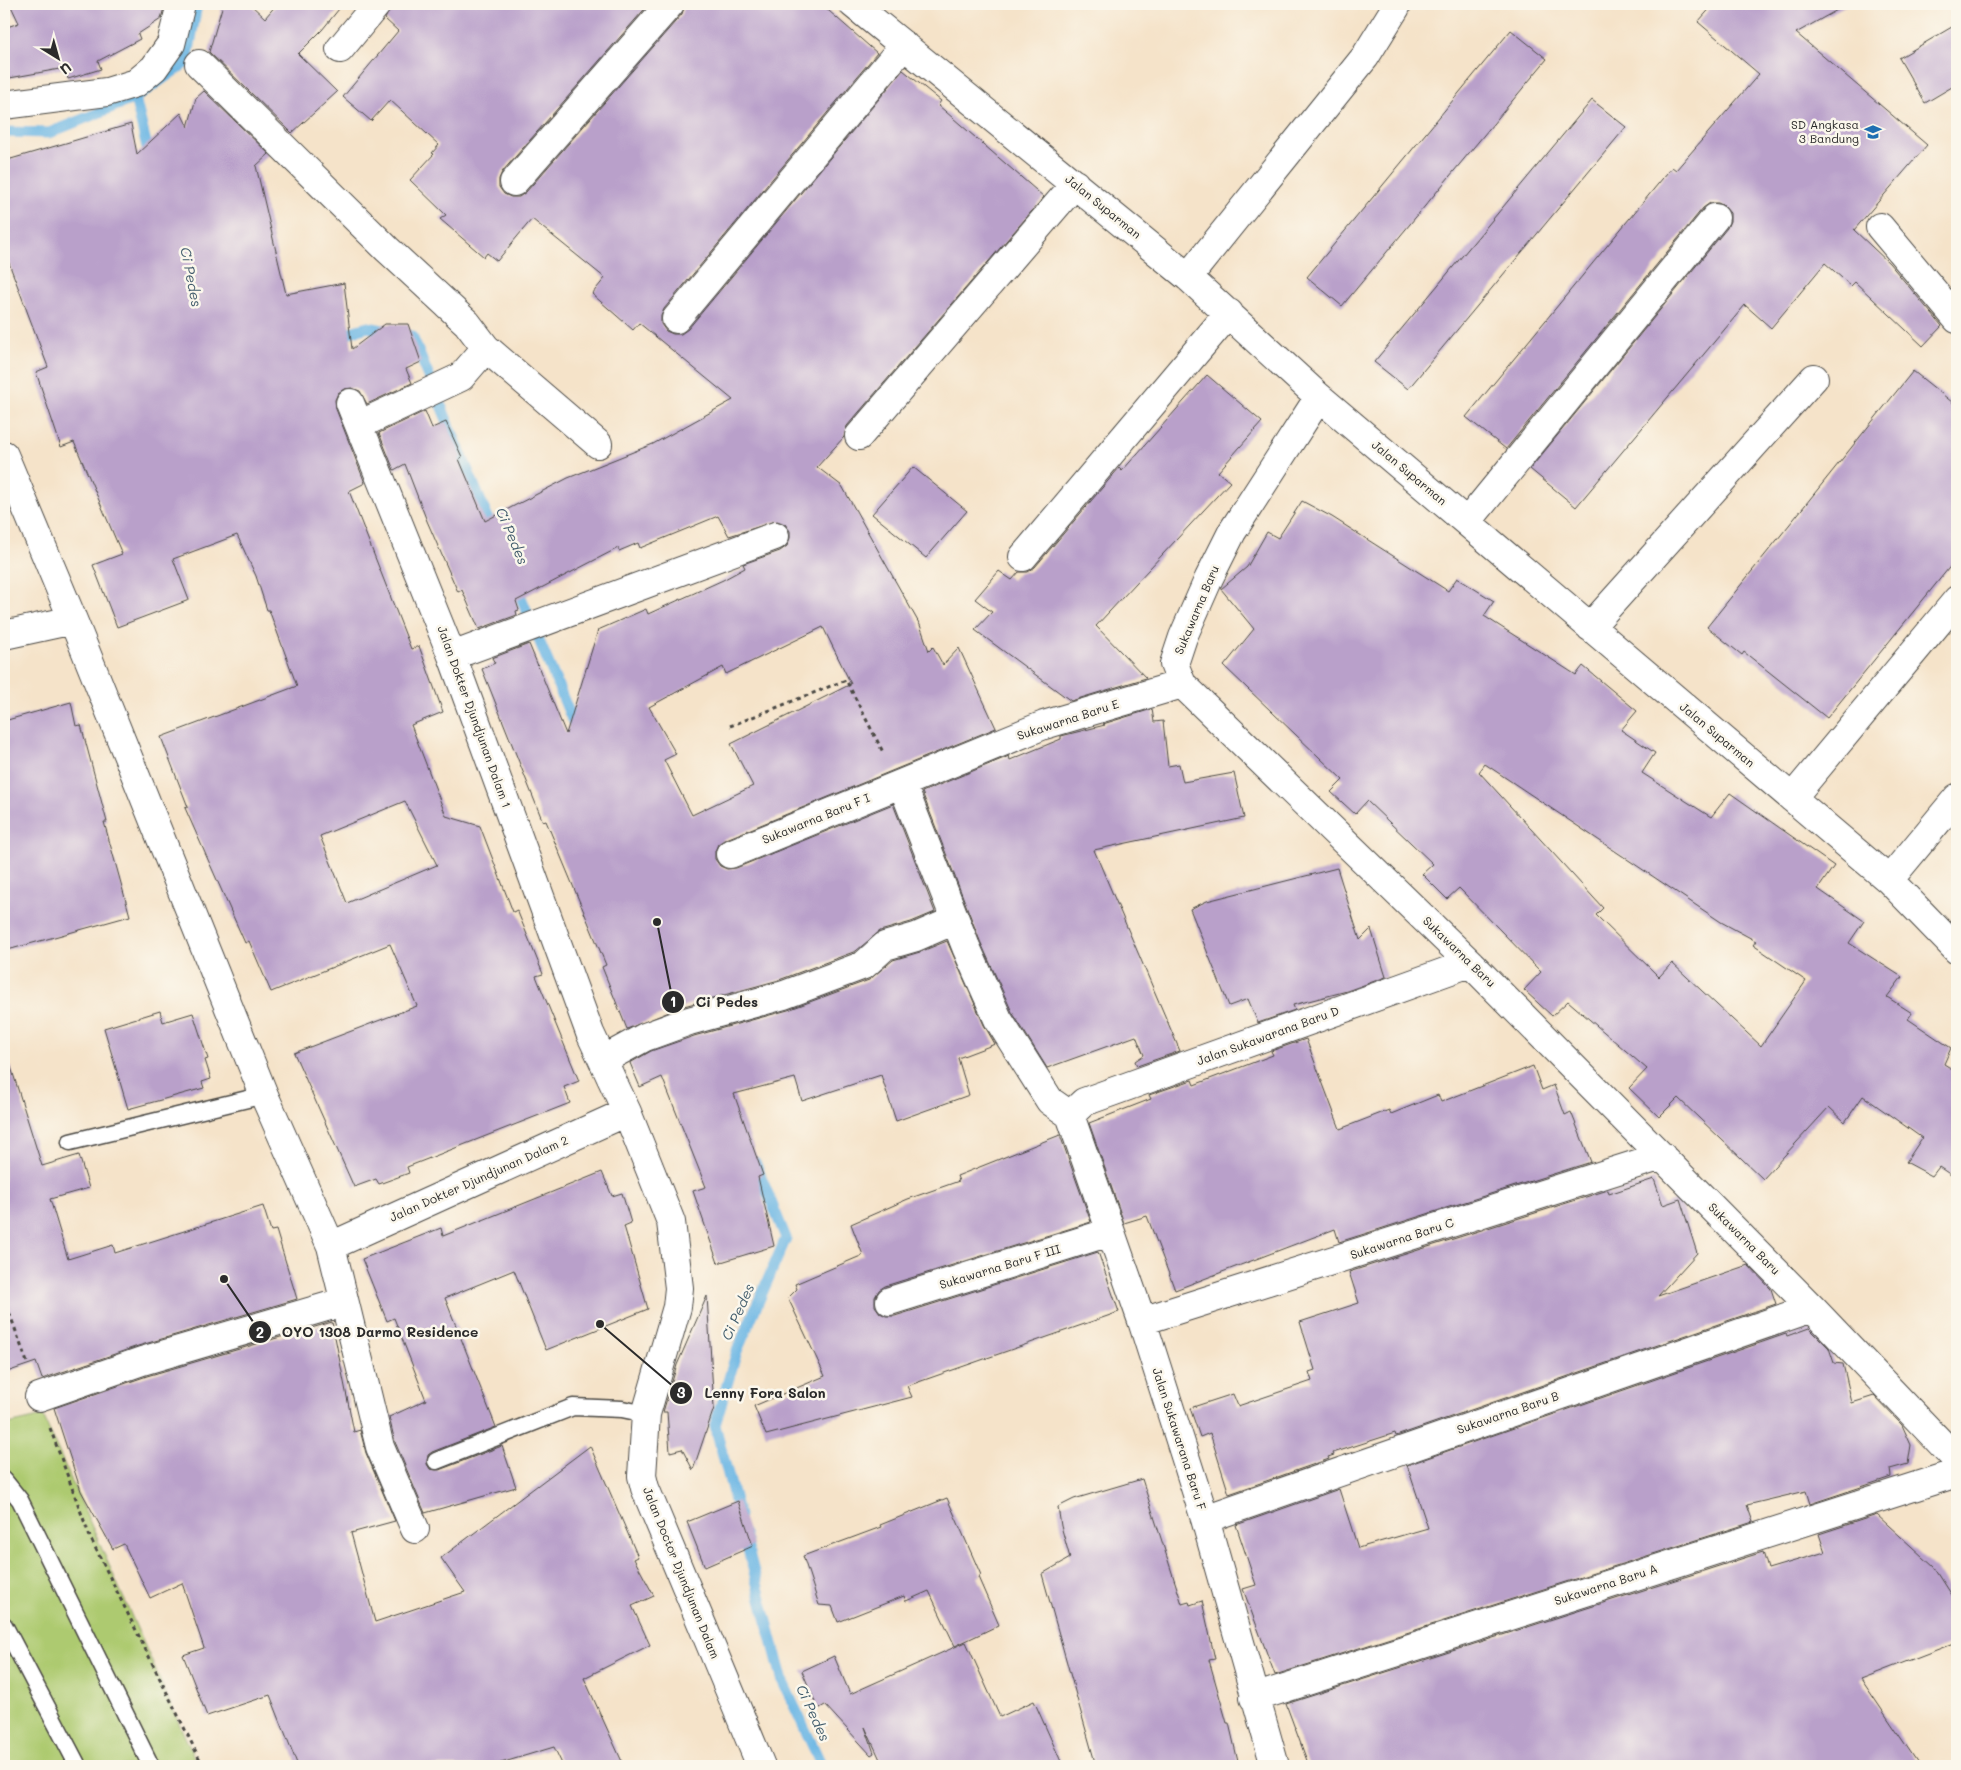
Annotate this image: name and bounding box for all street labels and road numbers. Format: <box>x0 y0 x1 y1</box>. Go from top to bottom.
street label: Jalan Suparman <box>1062 171 1145 242</box>
street label: Jalan Suparman <box>1369 436 1450 508</box>
street label: Sukawarna Baru <box>1170 563 1222 657</box>
street label: Jalan Dokter Djundjunan Dalam 1 <box>434 623 515 810</box>
street label: Sukawarna Baru E <box>1015 695 1121 743</box>
street label: Jalan Suparman <box>1677 698 1758 770</box>
street label: Sukawarna Baru F I <box>759 789 872 847</box>
street label: Sukawarna Baru <box>1420 912 1500 990</box>
street label: Jalan Sukawarana Baru D <box>1194 1002 1341 1068</box>
street label: Jalan Dokter Djundjunan Dalam 2 <box>387 1131 570 1225</box>
street label: Sukawarna Baru <box>1705 1199 1784 1278</box>
street label: Sukawarna Baru C <box>1348 1214 1456 1262</box>
street label: Sukawarna Baru F III <box>937 1240 1062 1292</box>
street label: Jalan Sukawarana Baru F <box>1149 1366 1211 1512</box>
street label: Sukawarna Baru B <box>1455 1387 1561 1437</box>
street label: Jalan Doctor Djundjunan Dalam <box>640 1484 724 1661</box>
street label: Sukawarna Baru A <box>1552 1560 1659 1608</box>

